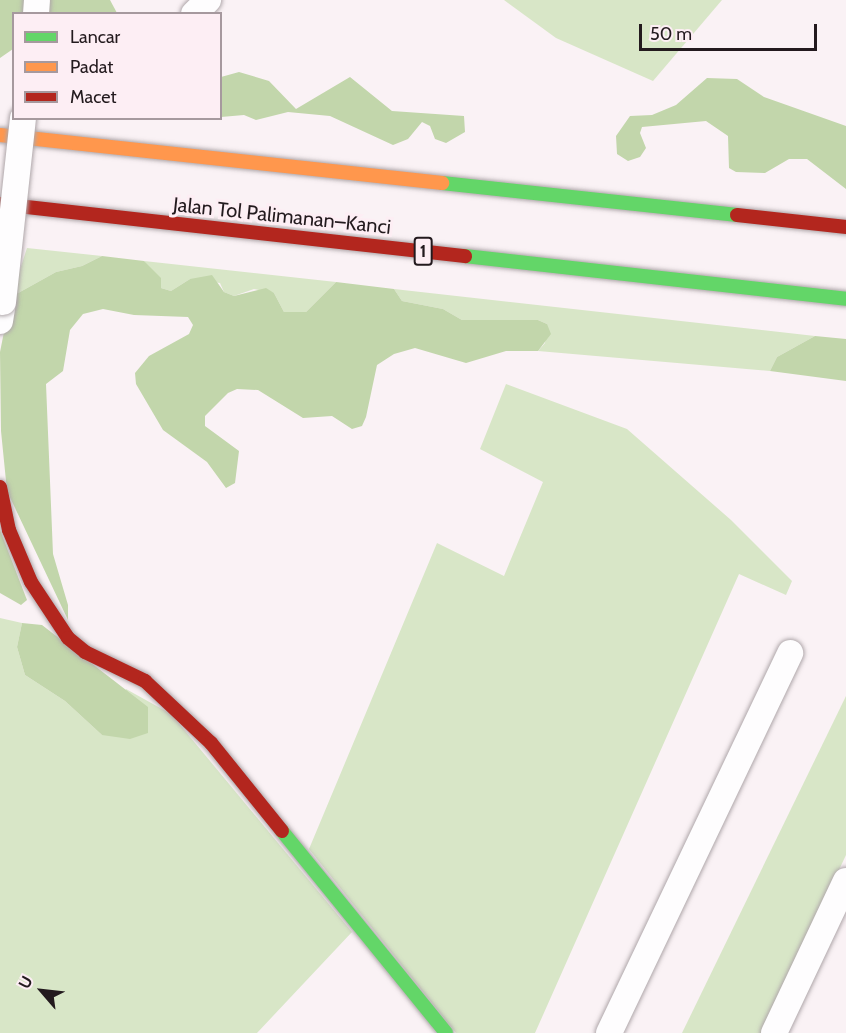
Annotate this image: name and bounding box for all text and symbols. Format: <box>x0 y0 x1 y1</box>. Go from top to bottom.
legend <box>12 12 222 120</box>
scale bar <box>642 12 820 50</box>
text: 50 m <box>650 23 692 45</box>
text: Lancar <box>70 26 120 48</box>
text: Padat <box>70 56 113 78</box>
text: Macet <box>70 86 116 108</box>
street label: Jalan Tol Palimanan–Kanci <box>172 193 392 239</box>
road number: 1 <box>412 236 434 266</box>
north arrow <box>12 961 72 1021</box>
text: U <box>15 973 37 992</box>

